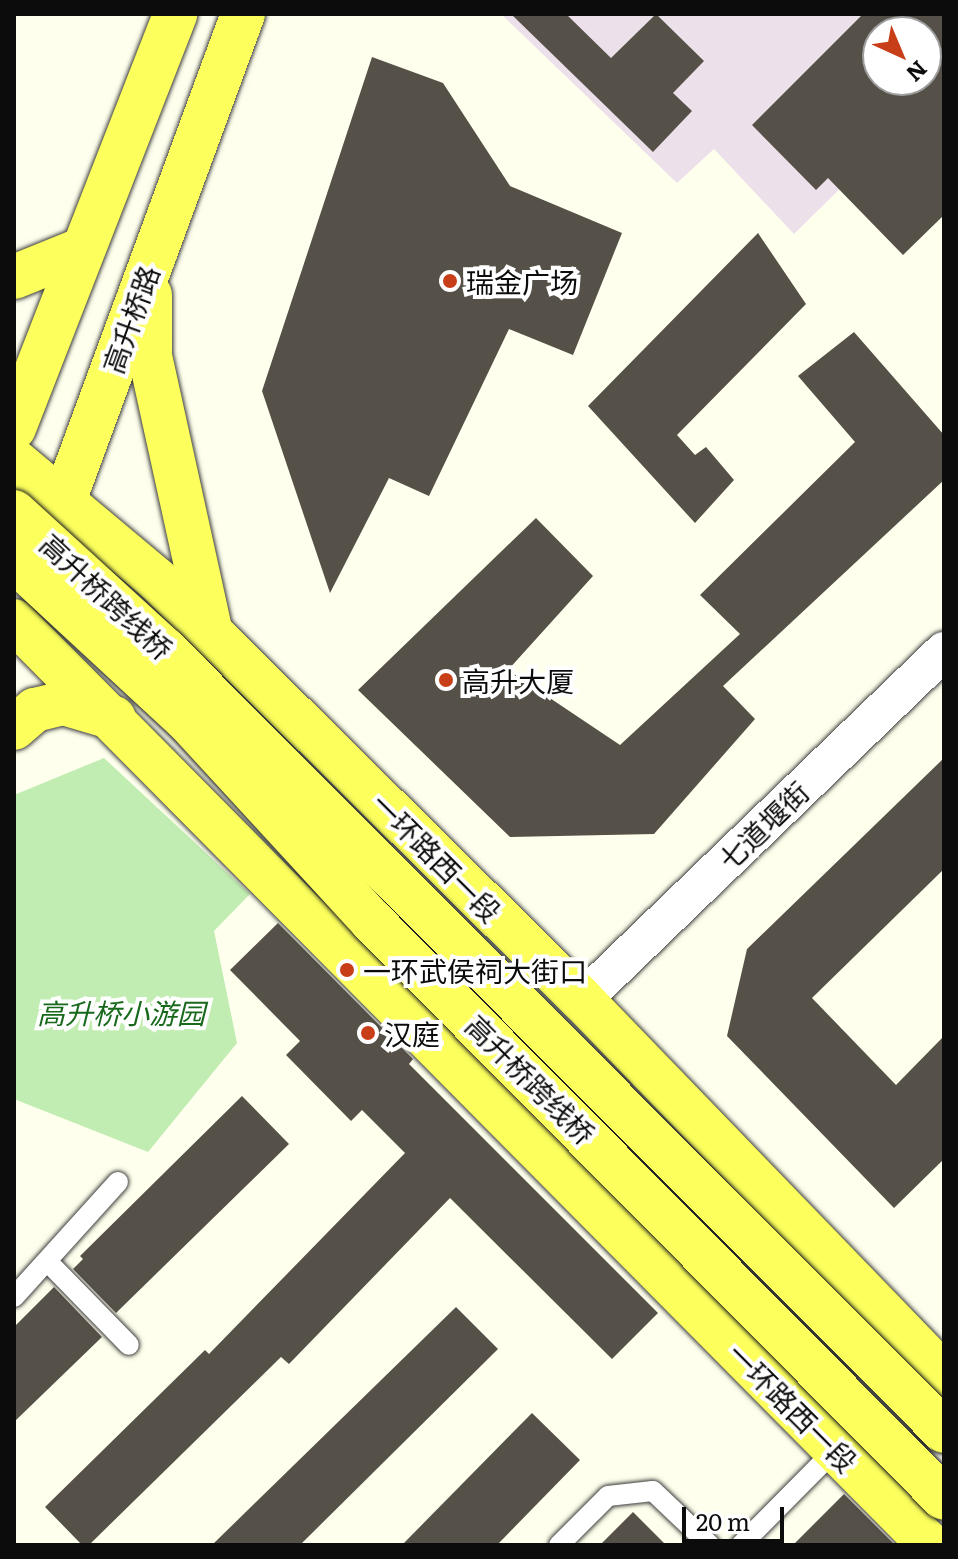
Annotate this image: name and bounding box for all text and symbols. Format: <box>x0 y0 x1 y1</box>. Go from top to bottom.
north arrow <box>862 16 942 96</box>
text: N <box>900 54 936 90</box>
street label: 高升桥路 <box>95 261 165 377</box>
place label: 瑞金广场 <box>466 264 578 298</box>
marker: 瑞金广场 <box>441 272 459 290</box>
street label: 高升桥跨线桥 <box>34 526 180 666</box>
place label: 高升大厦 <box>462 663 574 697</box>
marker: 高升大厦 <box>437 671 455 689</box>
street label: 七道堰街 <box>711 774 815 876</box>
street label: 一环路西一段 <box>366 786 508 928</box>
place label: 一环武侯祠大街口 <box>363 953 587 987</box>
marker: 一环武侯祠大街口 <box>338 961 356 979</box>
park label: 高升桥小游园 <box>37 995 205 1029</box>
street label: 高升桥跨线桥 <box>460 1008 602 1150</box>
place label: 汉庭 <box>384 1016 440 1050</box>
marker: 汉庭 <box>359 1024 377 1042</box>
street label: 一环路西一段 <box>722 1336 864 1478</box>
scale bar <box>686 1491 788 1541</box>
text: 20 m <box>696 1503 750 1538</box>

